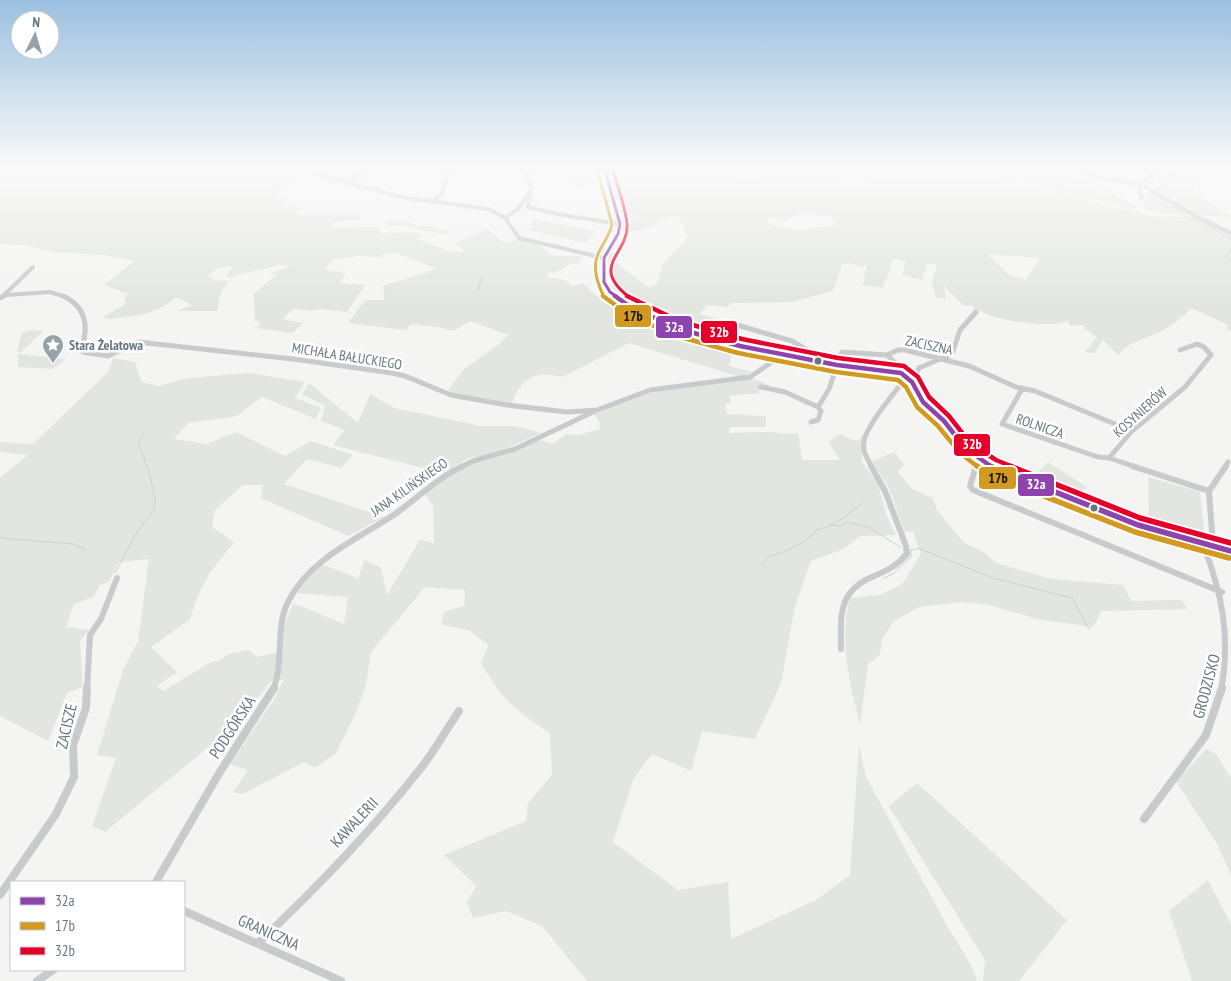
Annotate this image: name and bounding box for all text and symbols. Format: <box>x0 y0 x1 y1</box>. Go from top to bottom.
north arrow <box>10 10 60 60</box>
text: N <box>32 13 41 31</box>
line badge: 17b <box>614 304 652 328</box>
text: 17b <box>623 307 643 325</box>
line badge: 32a <box>655 315 693 339</box>
text: 32a <box>664 318 684 336</box>
line badge: 32b <box>700 320 738 344</box>
text: 32b <box>709 323 729 341</box>
street label: ZACISZNA <box>904 331 955 359</box>
place icon: Stara Żelatowa <box>41 333 65 364</box>
place label: Stara Żelatowa <box>69 336 143 354</box>
street label: MICHAŁA BAŁUCKIEGO <box>291 338 404 374</box>
unlabelled marker <box>813 356 823 366</box>
street label: KOSYNIERÓW <box>1109 383 1171 441</box>
street label: ROLNICZA <box>1014 409 1067 443</box>
line badge: 32b <box>953 433 991 457</box>
text: 32b <box>962 435 982 453</box>
street label: JANA KILIŃSKIEGO <box>366 454 451 521</box>
line badge: 17b <box>978 466 1017 490</box>
text: 17b <box>988 469 1008 487</box>
line badge: 32a <box>1017 473 1055 497</box>
text: 32a <box>1026 475 1046 493</box>
unlabelled marker <box>1089 503 1099 513</box>
street label: GRODZISKO <box>1188 651 1224 720</box>
street label: PODGÓRSKA <box>204 692 260 762</box>
street label: ZACISZE <box>51 701 81 751</box>
street label: KAWALERII <box>326 793 382 851</box>
legend <box>10 881 185 971</box>
text: 32a <box>55 891 75 910</box>
street label: GRANICZNA <box>235 910 303 955</box>
text: 17b <box>55 916 75 935</box>
text: 32b <box>55 941 75 960</box>

